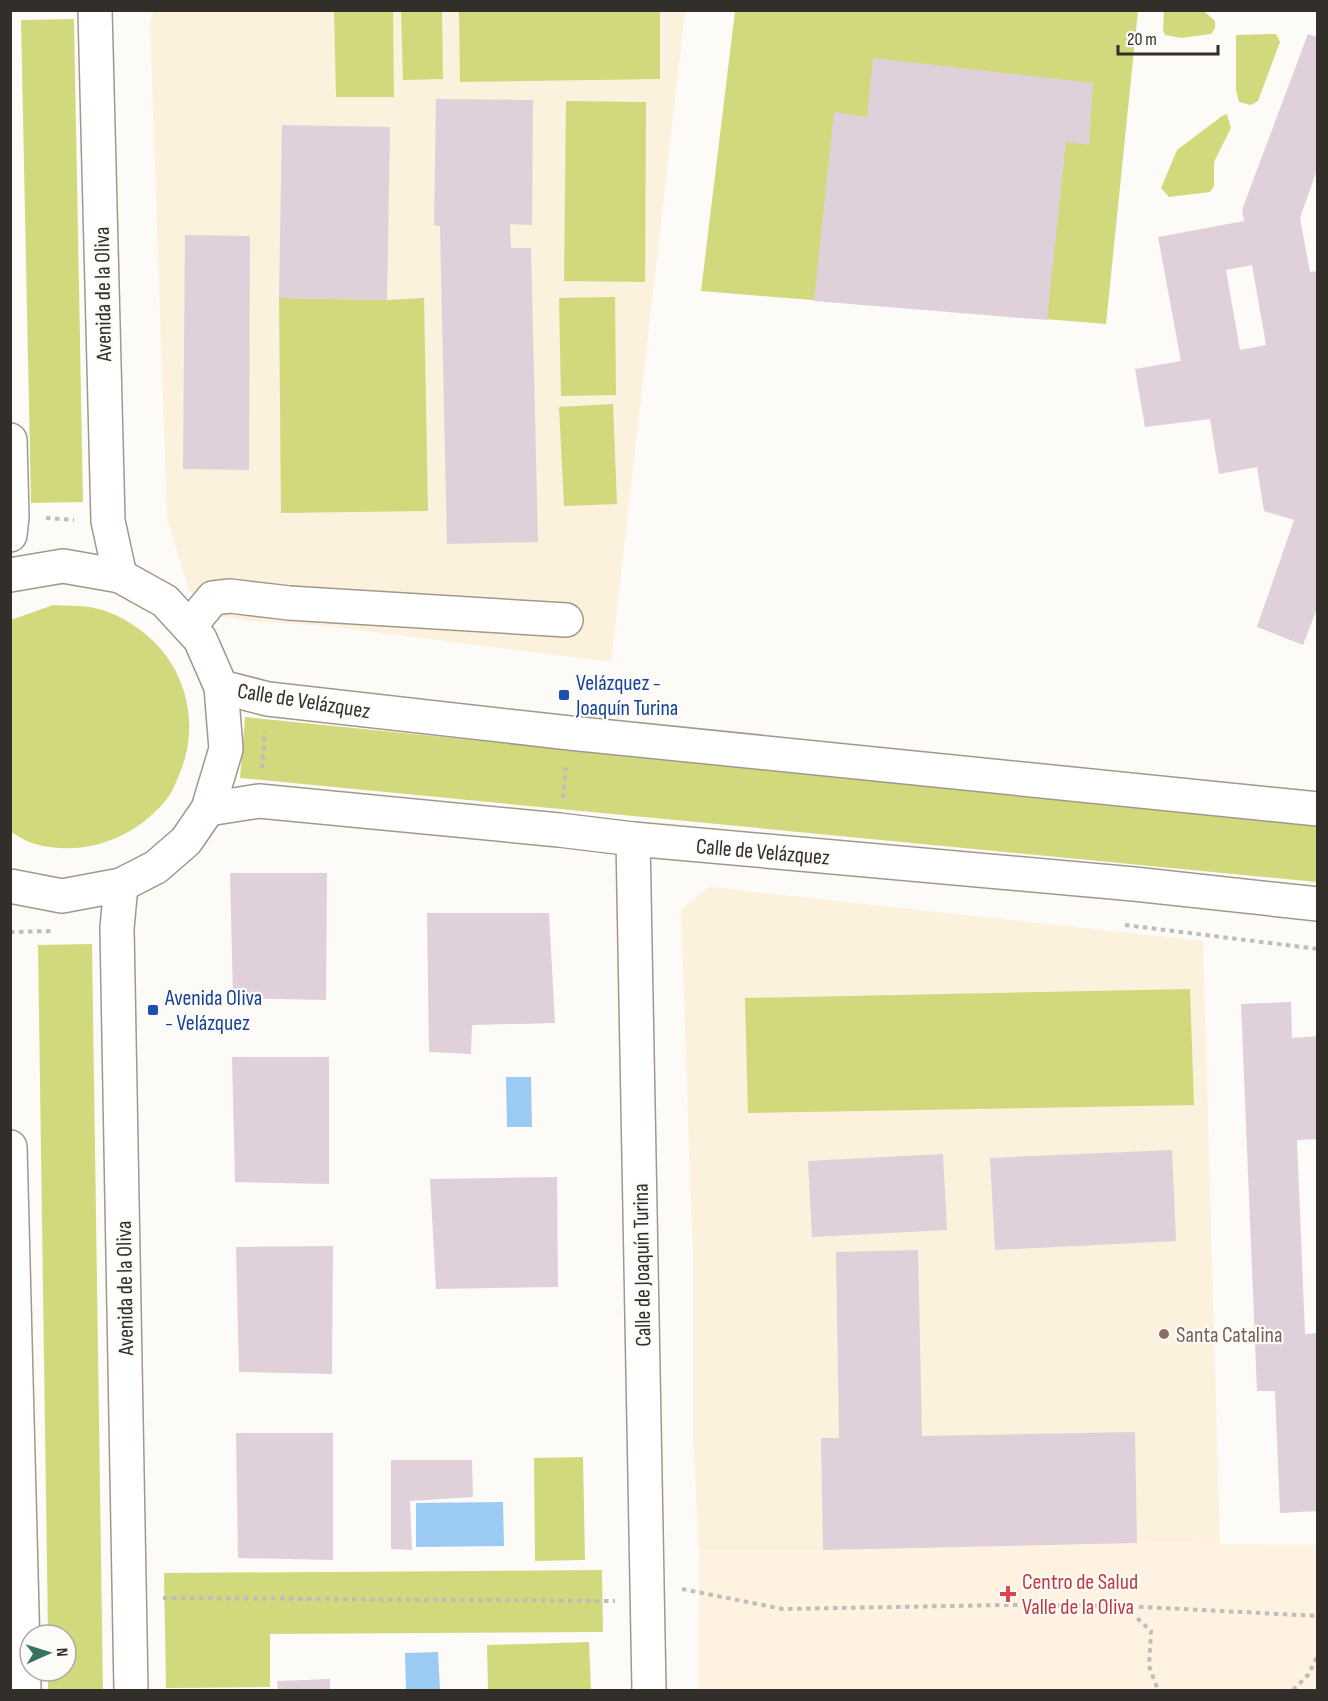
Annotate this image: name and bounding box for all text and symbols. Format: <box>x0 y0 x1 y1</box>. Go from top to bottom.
scale bar <box>1118 18 1218 56</box>
text: 20 m <box>1127 29 1157 50</box>
street label: Avenida de la Oliva <box>89 226 118 363</box>
place label: Velázquez - Joaquín Turina <box>575 670 678 722</box>
street label: Calle de Velázquez <box>235 678 372 725</box>
marker: Velázquez - Joaquín Turina <box>557 688 571 702</box>
street label: Calle de Velázquez <box>695 833 831 872</box>
place label: Avenida Oliva - Velázquez <box>164 985 262 1037</box>
marker: Avenida Oliva - Velázquez <box>146 1003 160 1017</box>
street label: Calle de Joaquín Turina <box>628 1183 657 1347</box>
street label: Avenida de la Oliva <box>111 1220 140 1357</box>
place label: Santa Catalina <box>1176 1322 1282 1349</box>
marker: Santa Catalina <box>1157 1327 1171 1341</box>
place label: Centro de Salud Valle de la Oliva <box>1022 1569 1138 1621</box>
marker: Centro de Salud Valle de la Oliva <box>999 1585 1017 1603</box>
north arrow <box>18 1623 78 1683</box>
text: N <box>52 1648 71 1657</box>

